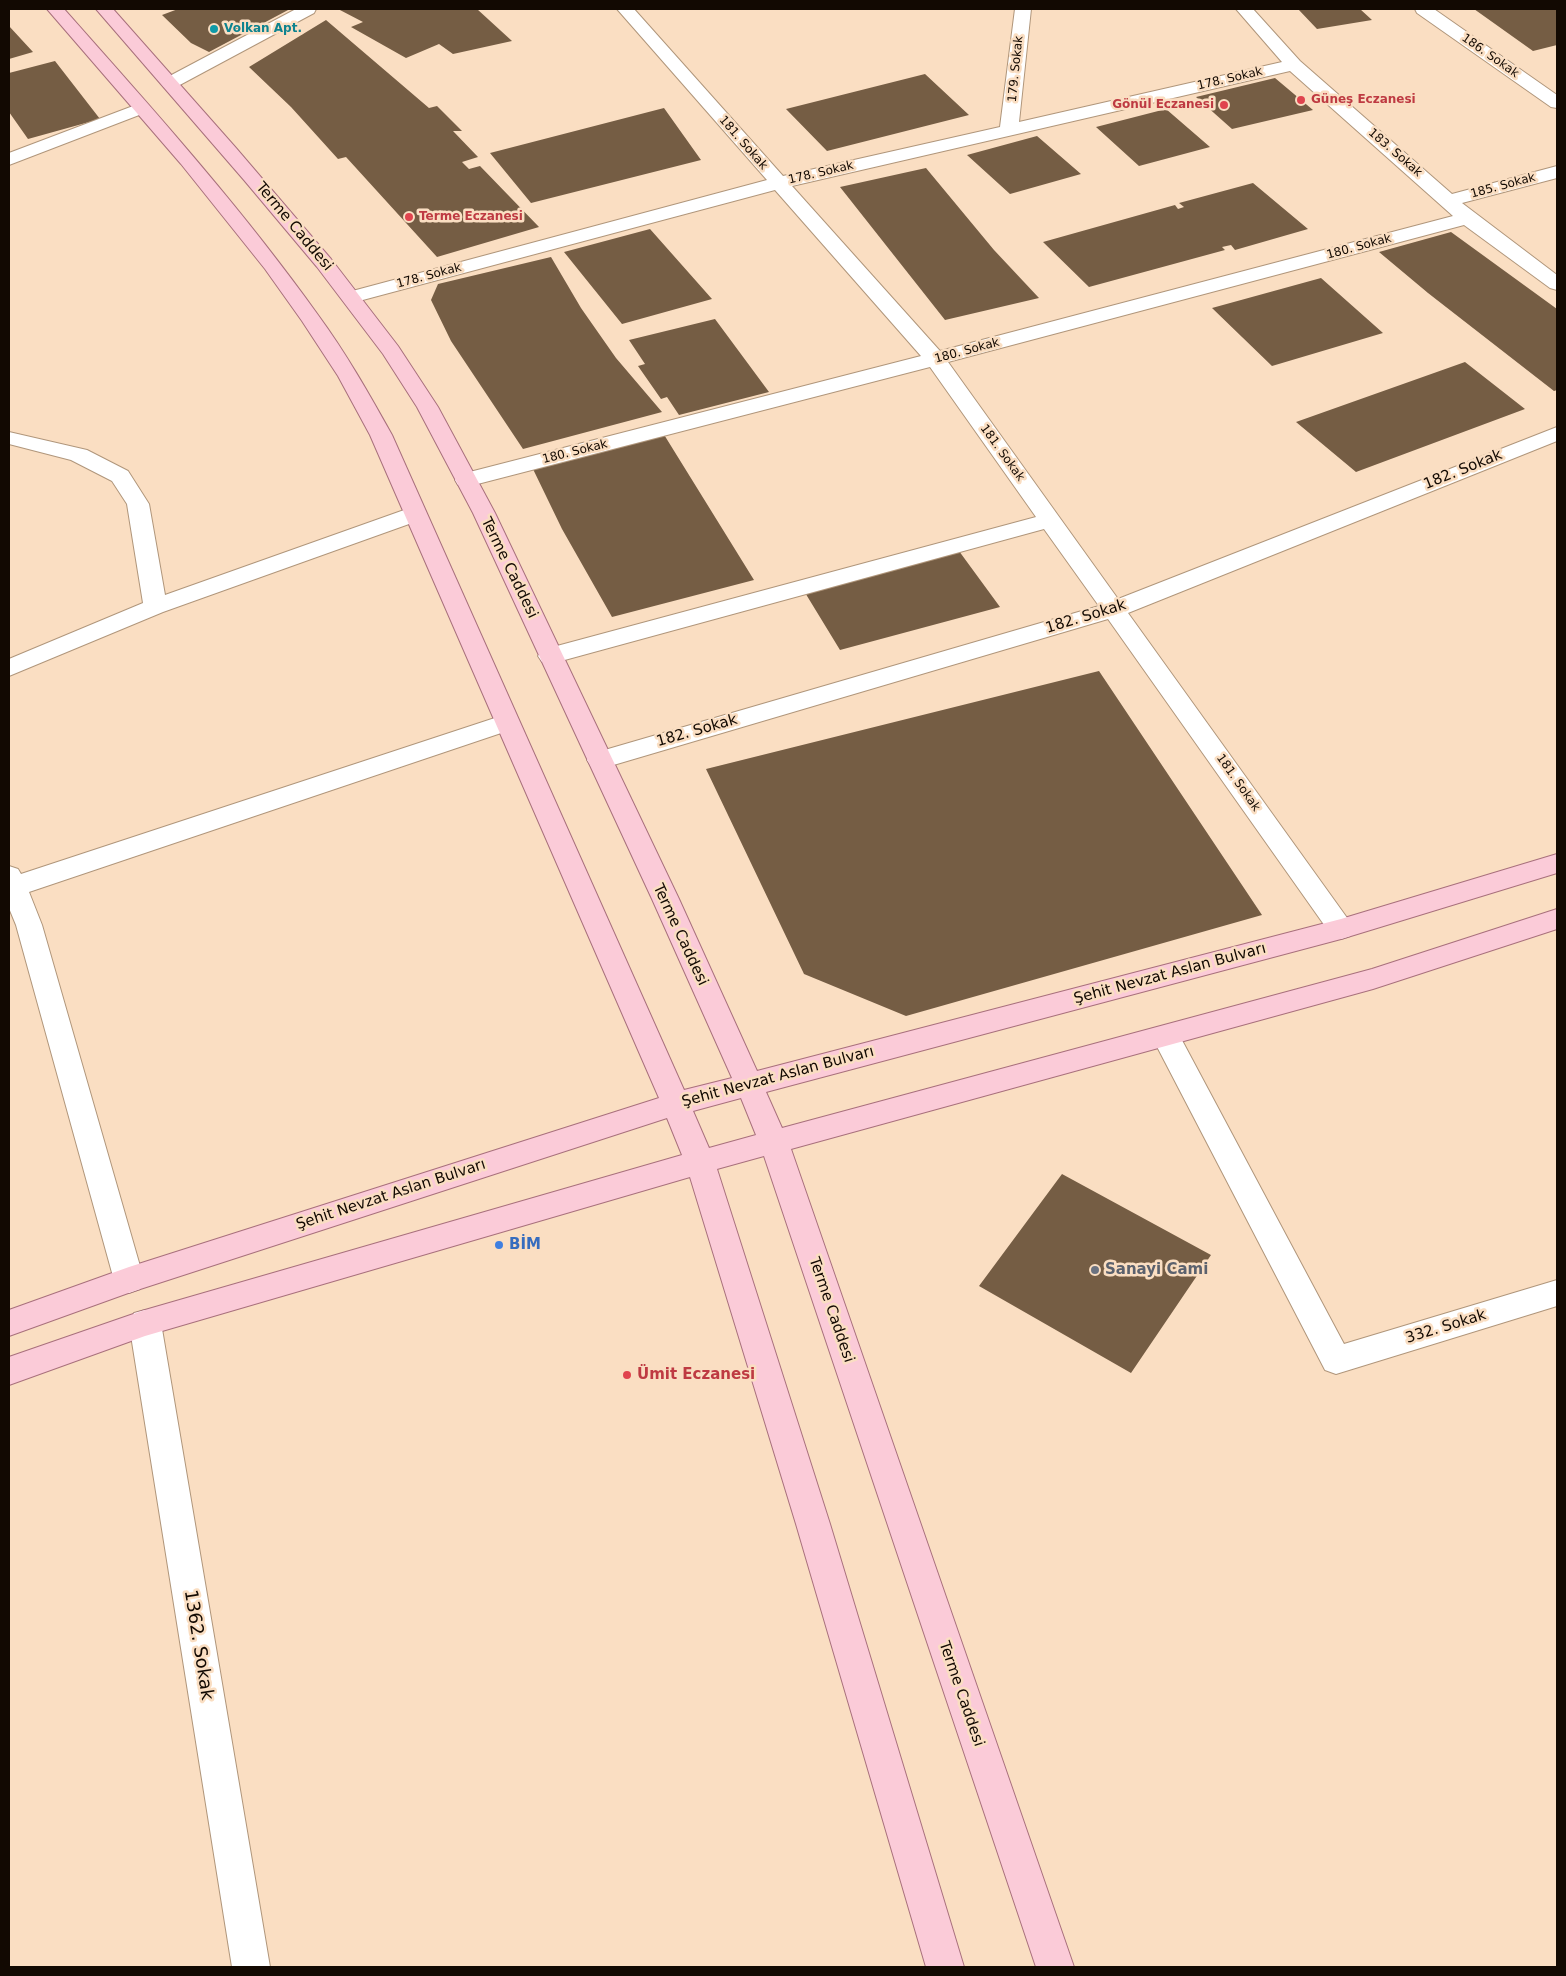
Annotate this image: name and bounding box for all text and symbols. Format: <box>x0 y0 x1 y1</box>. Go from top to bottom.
place label: Volkan Apt. <box>224 22 302 36</box>
marker: Volkan Apt. <box>208 23 220 35</box>
street label: 186. Sokak <box>1459 31 1521 81</box>
street label: 179. Sokak <box>1005 35 1027 103</box>
street label: 178. Sokak <box>1196 65 1264 93</box>
place label: Güneş Eczanesi <box>1311 93 1416 107</box>
marker: Güneş Eczanesi <box>1295 94 1307 106</box>
place label: Gönül Eczanesi <box>1112 98 1214 112</box>
marker: Gönül Eczanesi <box>1218 99 1230 111</box>
street label: 181. Sokak <box>716 113 770 173</box>
street label: 183. Sokak <box>1365 126 1425 180</box>
street label: 178. Sokak <box>787 159 855 187</box>
street label: 185. Sokak <box>1469 170 1537 202</box>
street label: Terme Caddesi <box>252 179 336 275</box>
place label: Terme Eczanesi <box>419 210 523 224</box>
marker: Terme Eczanesi <box>403 211 415 223</box>
street label: 180. Sokak <box>1325 231 1393 263</box>
street label: 178. Sokak <box>395 260 463 292</box>
street label: 180. Sokak <box>933 335 1001 367</box>
street label: 181. Sokak <box>977 422 1027 484</box>
street label: 180. Sokak <box>541 437 609 467</box>
street label: 182. Sokak <box>1421 446 1505 494</box>
street label: Terme Caddesi <box>477 514 541 622</box>
street label: 182. Sokak <box>1044 596 1128 638</box>
street label: 182. Sokak <box>655 711 739 751</box>
street label: 181. Sokak <box>1213 752 1263 814</box>
street label: Terme Caddesi <box>649 881 711 989</box>
street label: Şehit Nevzat Aslan Bulvarı <box>1072 940 1268 1008</box>
street label: Şehit Nevzat Aslan Bulvarı <box>680 1043 876 1111</box>
street label: Şehit Nevzat Aslan Bulvarı <box>294 1156 488 1234</box>
place label: BİM <box>509 1236 541 1254</box>
marker: BİM <box>493 1239 505 1251</box>
street label: Terme Caddesi <box>805 1255 857 1365</box>
place label: Sanayi Cami <box>1105 1261 1208 1279</box>
marker: Sanayi Cami <box>1089 1264 1101 1276</box>
street label: 332. Sokak <box>1404 1306 1488 1348</box>
place label: Ümit Eczanesi <box>637 1366 755 1384</box>
marker: Ümit Eczanesi <box>621 1369 633 1381</box>
street label: 1362. Sokak <box>179 1588 217 1702</box>
street label: Terme Caddesi <box>935 1639 987 1749</box>

